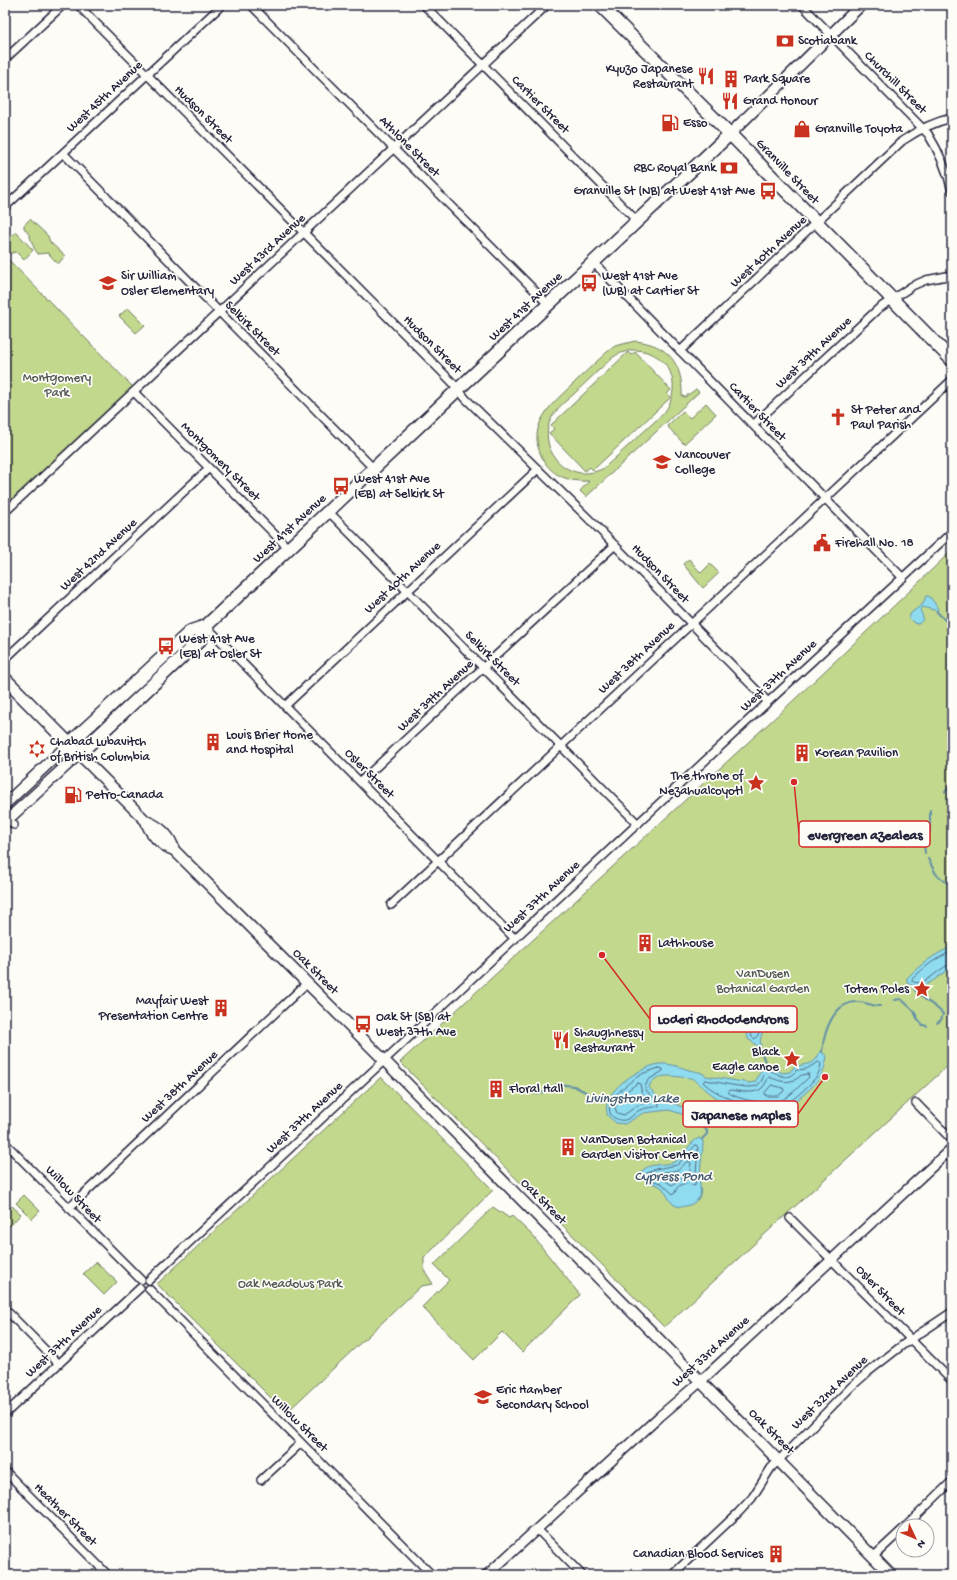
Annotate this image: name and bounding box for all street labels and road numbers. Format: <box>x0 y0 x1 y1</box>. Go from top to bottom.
street label: Churchill Street <box>861 49 931 119</box>
street label: West 45th Avenue <box>64 58 146 136</box>
street label: Cartier Street <box>508 73 573 138</box>
street label: Hudson Street <box>171 83 237 149</box>
street label: Athlone Street <box>375 113 444 182</box>
street label: Granville Street <box>752 136 823 209</box>
street label: West 43rd Avenue <box>227 211 309 289</box>
street label: West 40th Avenue <box>728 213 810 291</box>
street label: West 41st Avenue <box>486 269 566 345</box>
street label: Selkirk Street <box>221 298 284 361</box>
street label: Hudson Street <box>400 313 466 379</box>
street label: West 39th Avenue <box>773 314 855 392</box>
street label: Cartier Street <box>725 379 790 446</box>
street label: Montgomery Street <box>177 419 264 506</box>
street label: West 41st Avenue <box>250 491 330 567</box>
street label: West 42nd Avenue <box>58 515 141 594</box>
street label: West 40th Avenue <box>362 539 444 617</box>
street label: Hudson Street <box>628 541 693 608</box>
street label: West 38th Avenue <box>596 618 679 697</box>
street label: Selkirk Street <box>461 628 524 691</box>
street label: West 37th Avenue <box>738 637 820 715</box>
street label: West 39th Avenue <box>395 657 477 735</box>
street label: Osler Street <box>341 746 398 803</box>
street label: West 37th Avenue <box>501 858 583 936</box>
street label: Oak Street <box>289 946 342 999</box>
street label: West 38th Avenue <box>139 1047 222 1126</box>
street label: West 37th Avenue <box>264 1079 346 1157</box>
street label: Willow Street <box>42 1163 105 1228</box>
street label: Oak Street <box>517 1176 570 1229</box>
street label: Osler Street <box>852 1263 909 1321</box>
street label: West 37th Avenue <box>23 1303 105 1381</box>
street label: West 33rd Avenue <box>669 1313 753 1391</box>
street label: West 32nd Avenue <box>789 1353 871 1433</box>
street label: Willow Street <box>267 1392 332 1457</box>
street label: Oak Street <box>745 1406 798 1459</box>
street label: Heather Street <box>30 1480 101 1551</box>

